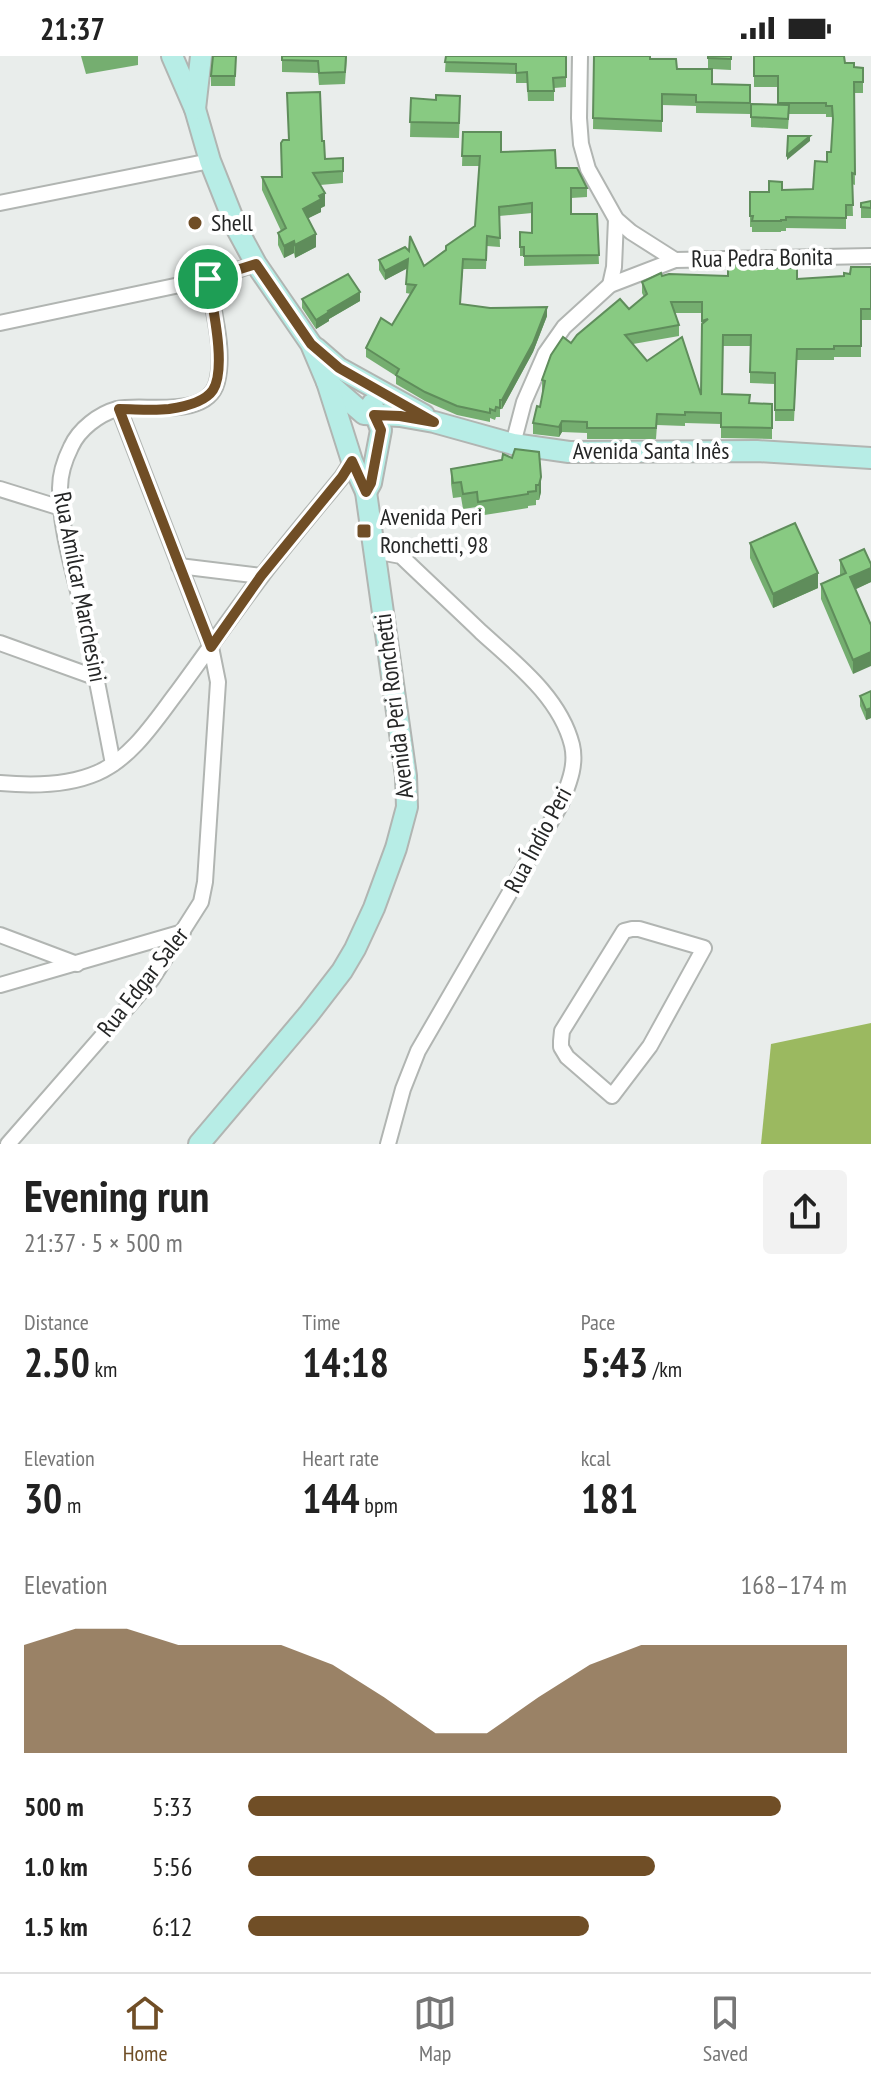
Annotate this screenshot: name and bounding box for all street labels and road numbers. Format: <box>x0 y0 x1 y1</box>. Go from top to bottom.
street label: Rua Pedra Bonita <box>691 241 833 274</box>
street label: Avenida Santa Inês <box>573 435 729 466</box>
street label: Rua Amílcar Marchesini <box>47 489 114 685</box>
street label: Avenida Peri Ronchetti <box>367 612 420 800</box>
street label: Rua Índio Peri <box>497 781 578 898</box>
street label: Rua Edgar Saler <box>90 920 195 1043</box>

